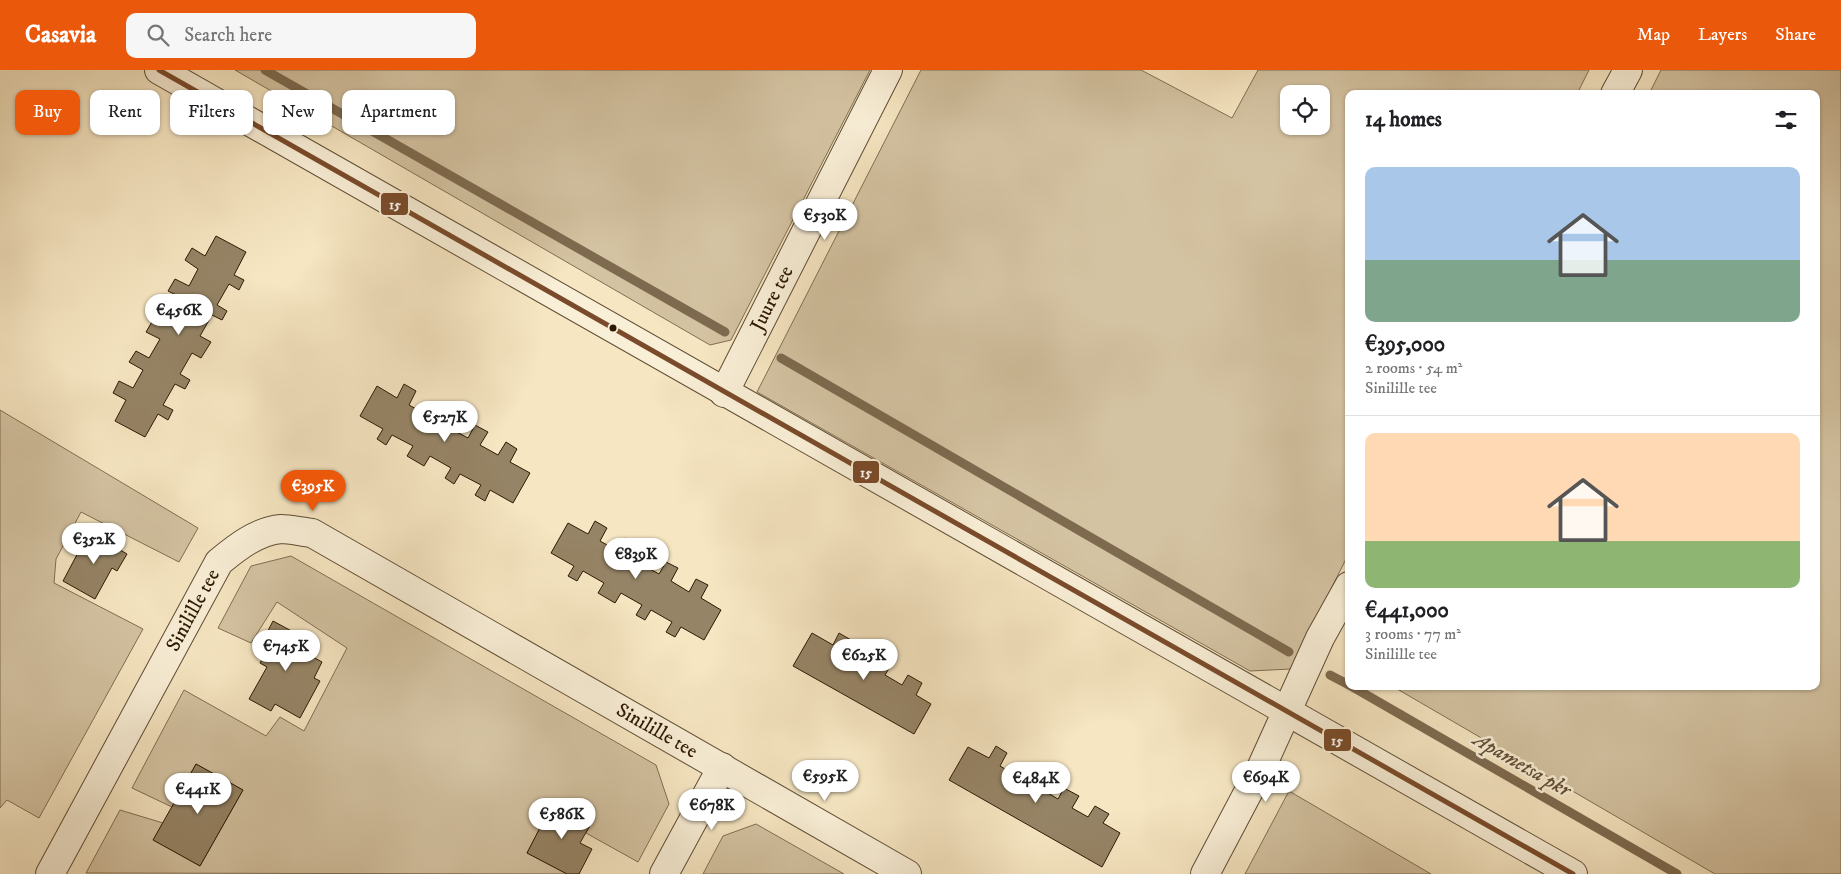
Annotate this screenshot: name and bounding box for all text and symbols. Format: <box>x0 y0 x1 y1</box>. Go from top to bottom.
search box <box>126 13 476 58</box>
text: Casavia <box>25 20 96 50</box>
icon: search <box>144 21 172 49</box>
text: Search here <box>184 24 272 47</box>
text: Map <box>1637 24 1670 46</box>
text: Layers <box>1698 24 1747 46</box>
text: Share <box>1775 24 1816 46</box>
map controls <box>1280 85 1330 135</box>
button: locate <box>1280 85 1330 135</box>
chip: Buy <box>15 90 80 135</box>
chip: Rent <box>90 90 160 135</box>
chip: Filters <box>170 90 253 135</box>
chip: New <box>263 90 332 135</box>
chip: Apartment <box>342 90 455 135</box>
icon: filters <box>1772 106 1800 134</box>
text: 14 homes <box>1365 107 1442 133</box>
line badge: 15 <box>380 192 409 216</box>
text: 15 <box>389 196 401 214</box>
pin: €530K <box>790 198 860 241</box>
icon: home <box>1538 200 1628 290</box>
text: €530K <box>803 205 847 225</box>
street label: Juure tee <box>744 262 799 337</box>
pin: €456K <box>144 294 214 336</box>
text: €456K <box>156 300 202 320</box>
unlabelled marker <box>608 323 618 333</box>
text: €395,000 <box>1365 332 1445 358</box>
text: 2 rooms · 54 m² <box>1365 358 1462 378</box>
text: Sinilille tee <box>1365 378 1437 398</box>
pin: €527K <box>410 400 480 443</box>
text: €527K <box>423 407 467 427</box>
line badge: 15 <box>852 460 880 484</box>
text: 15 <box>860 464 872 482</box>
icon: home <box>1538 465 1628 555</box>
pin: €395K <box>278 470 348 512</box>
text: €395K <box>292 476 334 496</box>
pin: €352K <box>59 522 129 565</box>
text: €352K <box>73 529 115 549</box>
pin: €839K <box>601 538 671 580</box>
text: €839K <box>615 544 657 564</box>
street label: Sinilille tee <box>160 565 225 656</box>
text: €441,000 <box>1365 598 1449 624</box>
text: 3 rooms · 77 m² <box>1365 624 1461 644</box>
pin: €745K <box>251 630 321 672</box>
text: €745K <box>263 636 309 656</box>
pin: €625K <box>829 638 899 681</box>
text: Sinilille tee <box>1365 644 1437 664</box>
text: €625K <box>842 645 886 665</box>
street label: Sinilille tee <box>612 697 702 764</box>
water label: Apametsa pkr <box>1467 726 1577 804</box>
line badge: 15 <box>1323 728 1352 752</box>
text: 15 <box>1331 732 1343 750</box>
pin: €595K <box>790 760 860 802</box>
pin: €694K <box>1231 760 1301 803</box>
pin: €484K <box>1001 762 1071 804</box>
text: €595K <box>803 766 847 786</box>
text: €694K <box>1243 767 1289 787</box>
text: €484K <box>1012 768 1060 788</box>
pin: €441K <box>163 772 233 815</box>
text: €441K <box>176 779 220 799</box>
pin: €678K <box>677 788 747 831</box>
text: €678K <box>689 795 735 815</box>
pin: €586K <box>527 798 597 840</box>
text: €586K <box>540 804 584 824</box>

